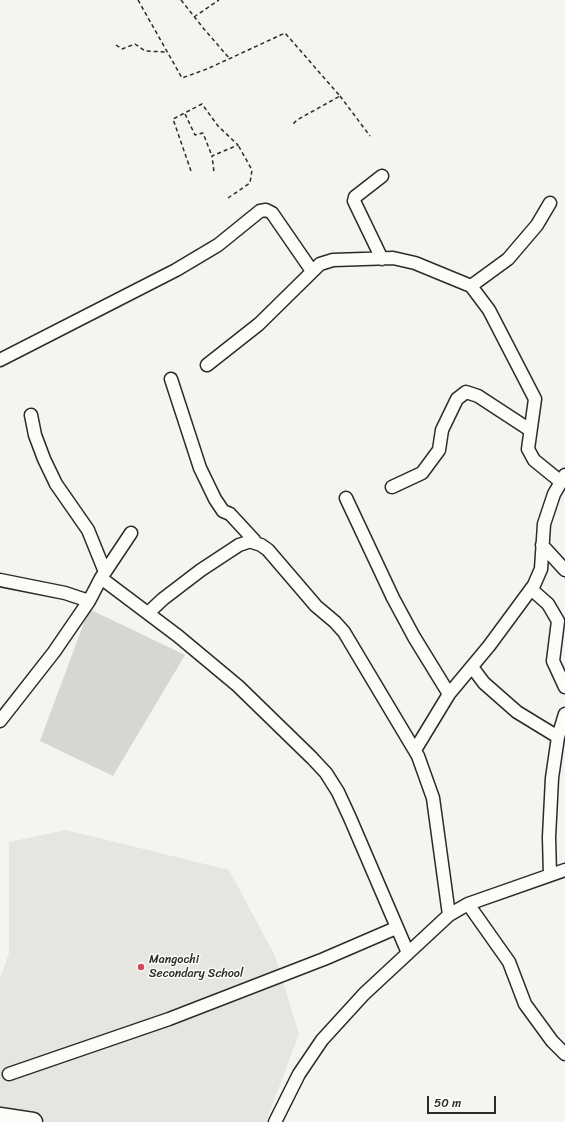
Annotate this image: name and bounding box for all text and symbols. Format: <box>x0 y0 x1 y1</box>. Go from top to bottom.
place label: Mangochi Secondary School <box>149 953 243 981</box>
marker: Mangochi Secondary School <box>136 962 146 972</box>
scale bar <box>429 1088 498 1114</box>
text: 50 m <box>434 1092 461 1114</box>

